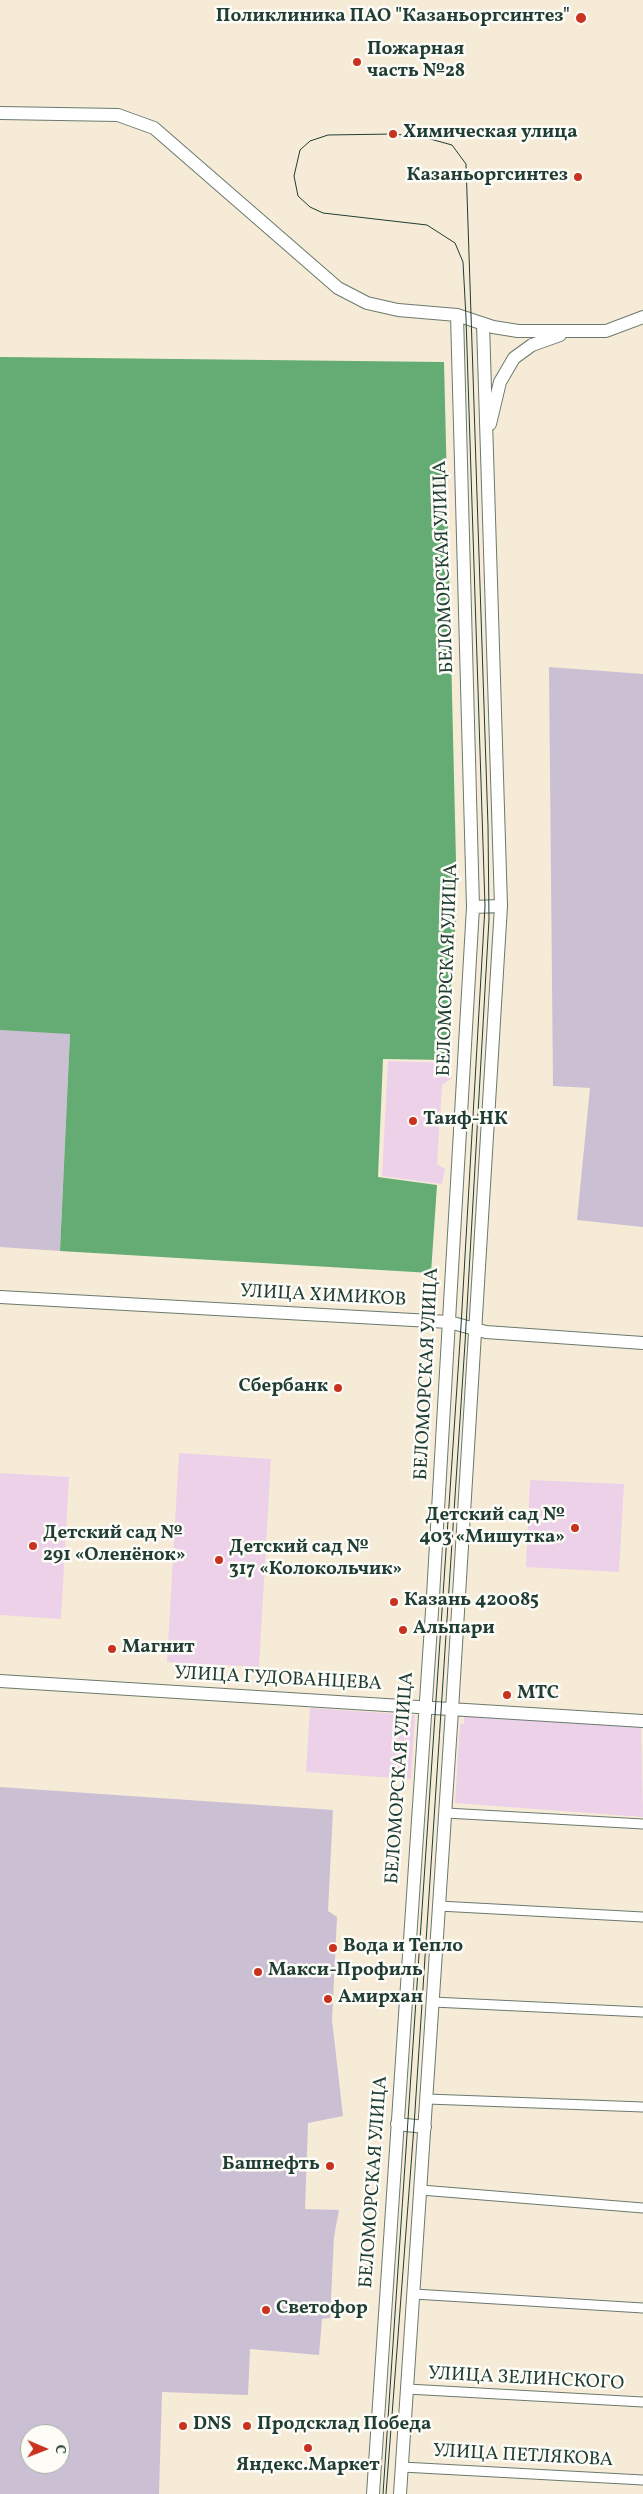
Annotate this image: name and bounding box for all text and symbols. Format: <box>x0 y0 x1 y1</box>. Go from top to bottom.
place label: Поликлиника ПАО "Казаньоргсинтез" <box>216 7 570 29</box>
marker: Поликлиника ПАО "Казаньоргсинтез" <box>574 11 588 25</box>
place label: Пожарная часть №28 <box>367 40 465 84</box>
marker: Пожарная часть №28 <box>351 56 363 68</box>
place label: Химическая улица <box>403 123 578 145</box>
marker: Химическая улица <box>387 128 399 140</box>
place label: Казаньоргсинтез <box>407 166 568 188</box>
marker: Казаньоргсинтез <box>572 171 584 183</box>
street label: БЕЛОМОРСКАЯ УЛИЦА <box>430 460 460 674</box>
street label: БЕЛОМОРСКАЯ УЛИЦА <box>434 863 464 1077</box>
place label: Таиф-НК <box>423 1110 508 1132</box>
marker: Таиф-НК <box>407 1115 419 1127</box>
street label: БЕЛОМОРСКАЯ УЛИЦА <box>411 1267 445 1481</box>
street label: УЛИЦА ХИМИКОВ <box>239 1281 407 1313</box>
place label: Сбербанк <box>238 1377 328 1399</box>
marker: Сбербанк <box>332 1382 344 1394</box>
place label: Детский сад № 403 «Мишутка» <box>419 1506 565 1550</box>
marker: Детский сад № 403 «Мишутка» <box>569 1522 581 1534</box>
place label: Детский сад № 291 «Оленёнок» <box>43 1524 186 1568</box>
place label: Детский сад № 317 «Колокольчик» <box>229 1538 402 1582</box>
marker: Детский сад № 291 «Оленёнок» <box>27 1540 39 1552</box>
marker: Детский сад № 317 «Колокольчик» <box>213 1554 225 1566</box>
place label: Казань 420085 <box>404 1591 539 1613</box>
marker: Казань 420085 <box>388 1596 400 1608</box>
place label: Альпари <box>413 1619 495 1641</box>
marker: Альпари <box>397 1624 409 1636</box>
place label: Магнит <box>122 1638 195 1660</box>
marker: Магнит <box>106 1643 118 1655</box>
street label: УЛИЦА ГУДОВАНЦЕВА <box>174 1663 382 1697</box>
street label: БЕЛОМОРСКАЯ УЛИЦА <box>382 1671 420 1885</box>
place label: МТС <box>517 1684 559 1706</box>
marker: МТС <box>501 1689 513 1701</box>
place label: Вода и Тепло <box>343 1937 463 1959</box>
marker: Вода и Тепло <box>327 1942 339 1954</box>
place label: Макси-Профиль <box>268 1961 423 1983</box>
marker: Макси-Профиль <box>252 1966 264 1978</box>
place label: Амирхан <box>338 1988 423 2010</box>
marker: Амирхан <box>322 1993 334 2005</box>
street label: БЕЛОМОРСКАЯ УЛИЦА <box>356 2075 394 2289</box>
place label: Башнефть <box>222 2155 320 2177</box>
marker: Башнефть <box>324 2160 336 2172</box>
place label: Светофор <box>276 2299 368 2321</box>
marker: Светофор <box>260 2304 272 2316</box>
street label: УЛИЦА ЗЕЛИНСКОГО <box>427 2363 625 2397</box>
place label: DNS <box>193 2415 231 2437</box>
place label: Продсклад Победа <box>257 2415 431 2437</box>
marker: DNS <box>177 2420 189 2432</box>
marker: Продсклад Победа <box>241 2420 253 2432</box>
north arrow <box>20 2424 70 2474</box>
street label: УЛИЦА ПЕТЛЯКОВА <box>432 2441 614 2473</box>
marker: Яндекс.Маркет <box>302 2442 314 2454</box>
text: С <box>50 2445 69 2454</box>
place label: Яндекс.Маркет <box>236 2456 380 2478</box>

